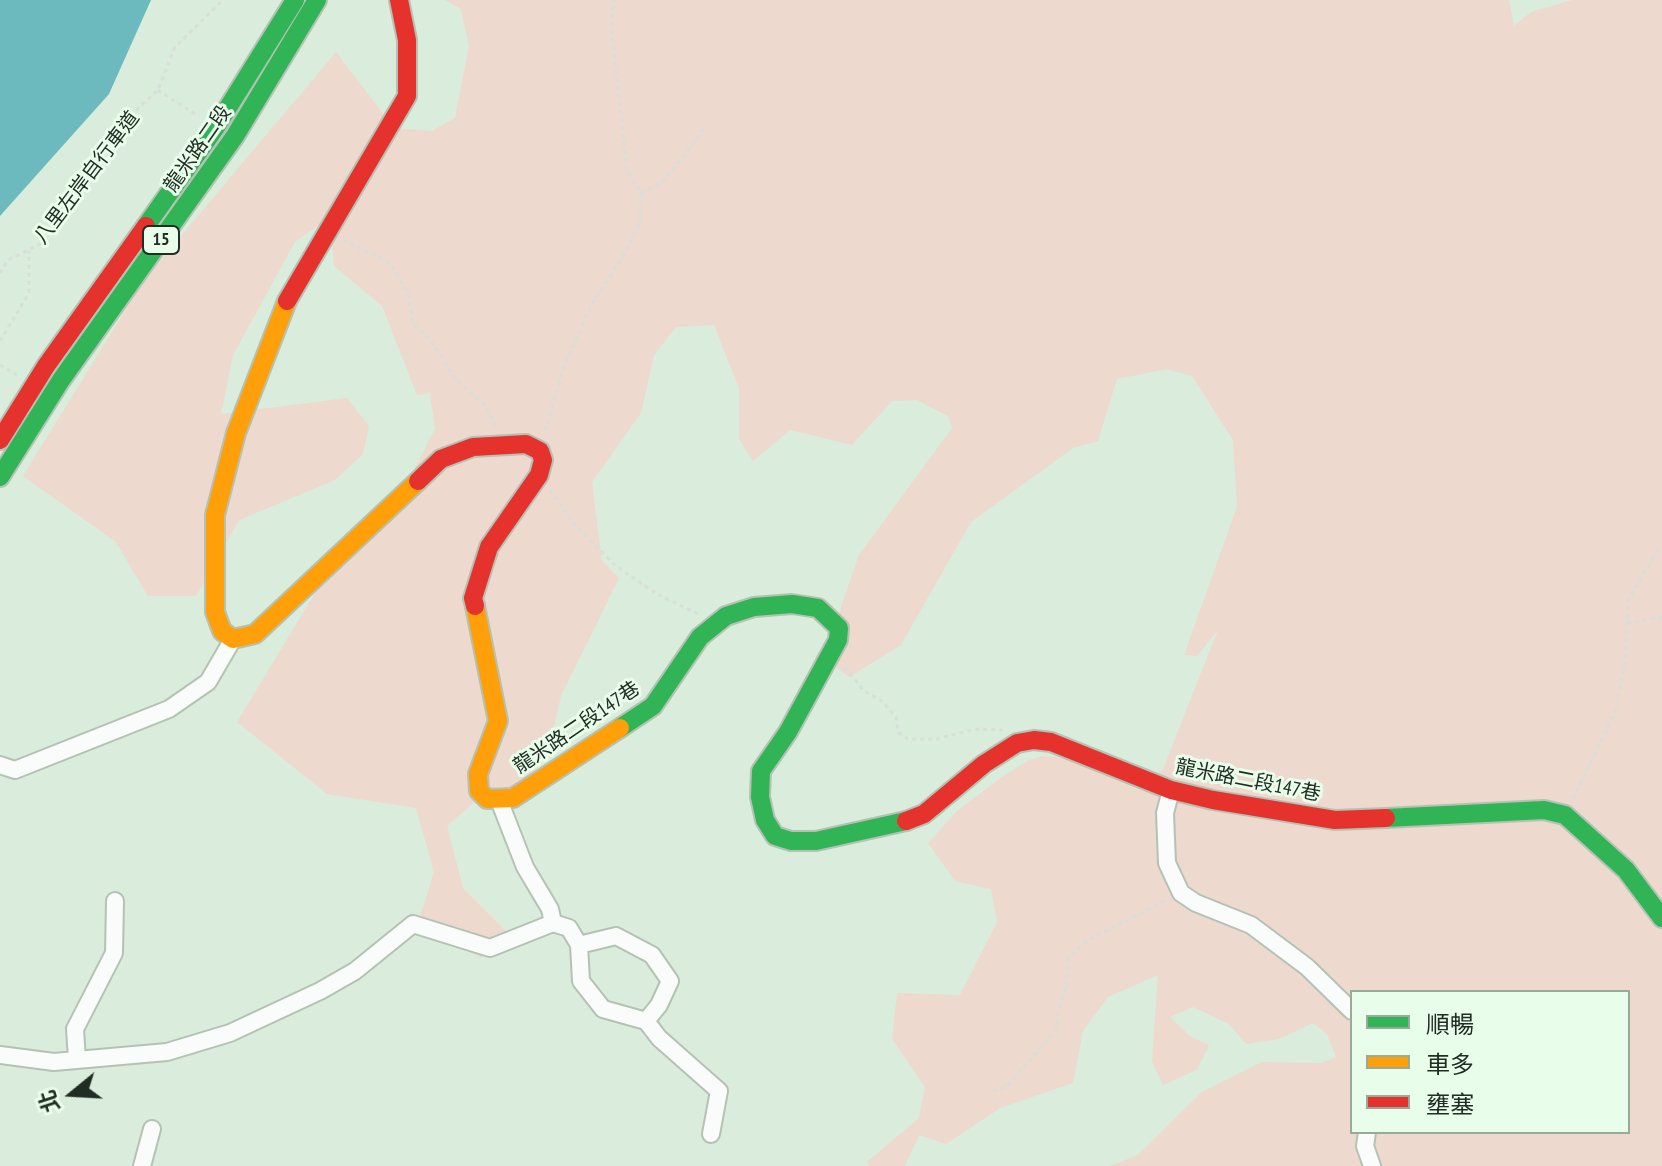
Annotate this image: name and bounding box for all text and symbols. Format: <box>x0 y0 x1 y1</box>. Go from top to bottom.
street label: 龍米路二段 <box>159 101 237 197</box>
street label: 八里左岸自行車道 <box>29 107 145 249</box>
road number: 15 <box>143 226 179 254</box>
street label: 龍米路二段147巷 <box>509 677 645 779</box>
street label: 龍米路二段147巷 <box>1174 755 1322 807</box>
legend <box>1350 990 1630 1134</box>
text: 順暢 <box>1426 1009 1474 1040</box>
text: 車多 <box>1426 1049 1474 1080</box>
north arrow <box>32 1054 112 1134</box>
text: 北 <box>32 1087 66 1116</box>
text: 壅塞 <box>1426 1089 1474 1120</box>

